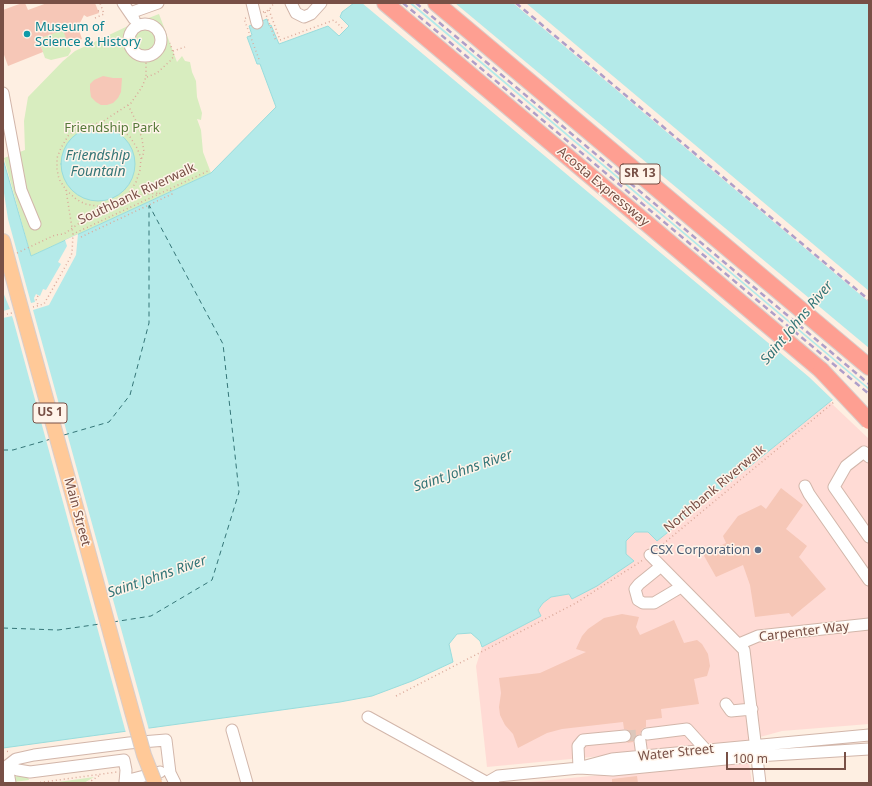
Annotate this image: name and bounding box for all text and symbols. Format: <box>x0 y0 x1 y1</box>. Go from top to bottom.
place label: Museum of Science & History <box>35 19 141 50</box>
marker: Museum of Science & History <box>22 29 32 39</box>
park label: Friendship Park <box>64 120 160 136</box>
street label: Acosta Expressway <box>554 144 652 230</box>
water label: Friendship Fountain <box>66 148 130 180</box>
street label: Southbank Riverwalk <box>76 160 198 228</box>
road number: SR 13 <box>620 164 660 184</box>
water label: Saint Johns River <box>757 278 837 368</box>
road number: US 1 <box>33 403 67 423</box>
street label: Northbank Riverwalk <box>661 442 769 536</box>
water label: Saint Johns River <box>411 446 515 496</box>
street label: Main Street <box>60 476 94 548</box>
place label: CSX Corporation <box>650 542 750 558</box>
marker: CSX Corporation <box>753 545 763 555</box>
water label: Saint Johns River <box>105 552 209 602</box>
street label: Carpenter Way <box>758 619 850 645</box>
street label: Water Street <box>637 741 715 765</box>
scale bar <box>728 744 848 770</box>
text: 100 m <box>733 750 768 767</box>

